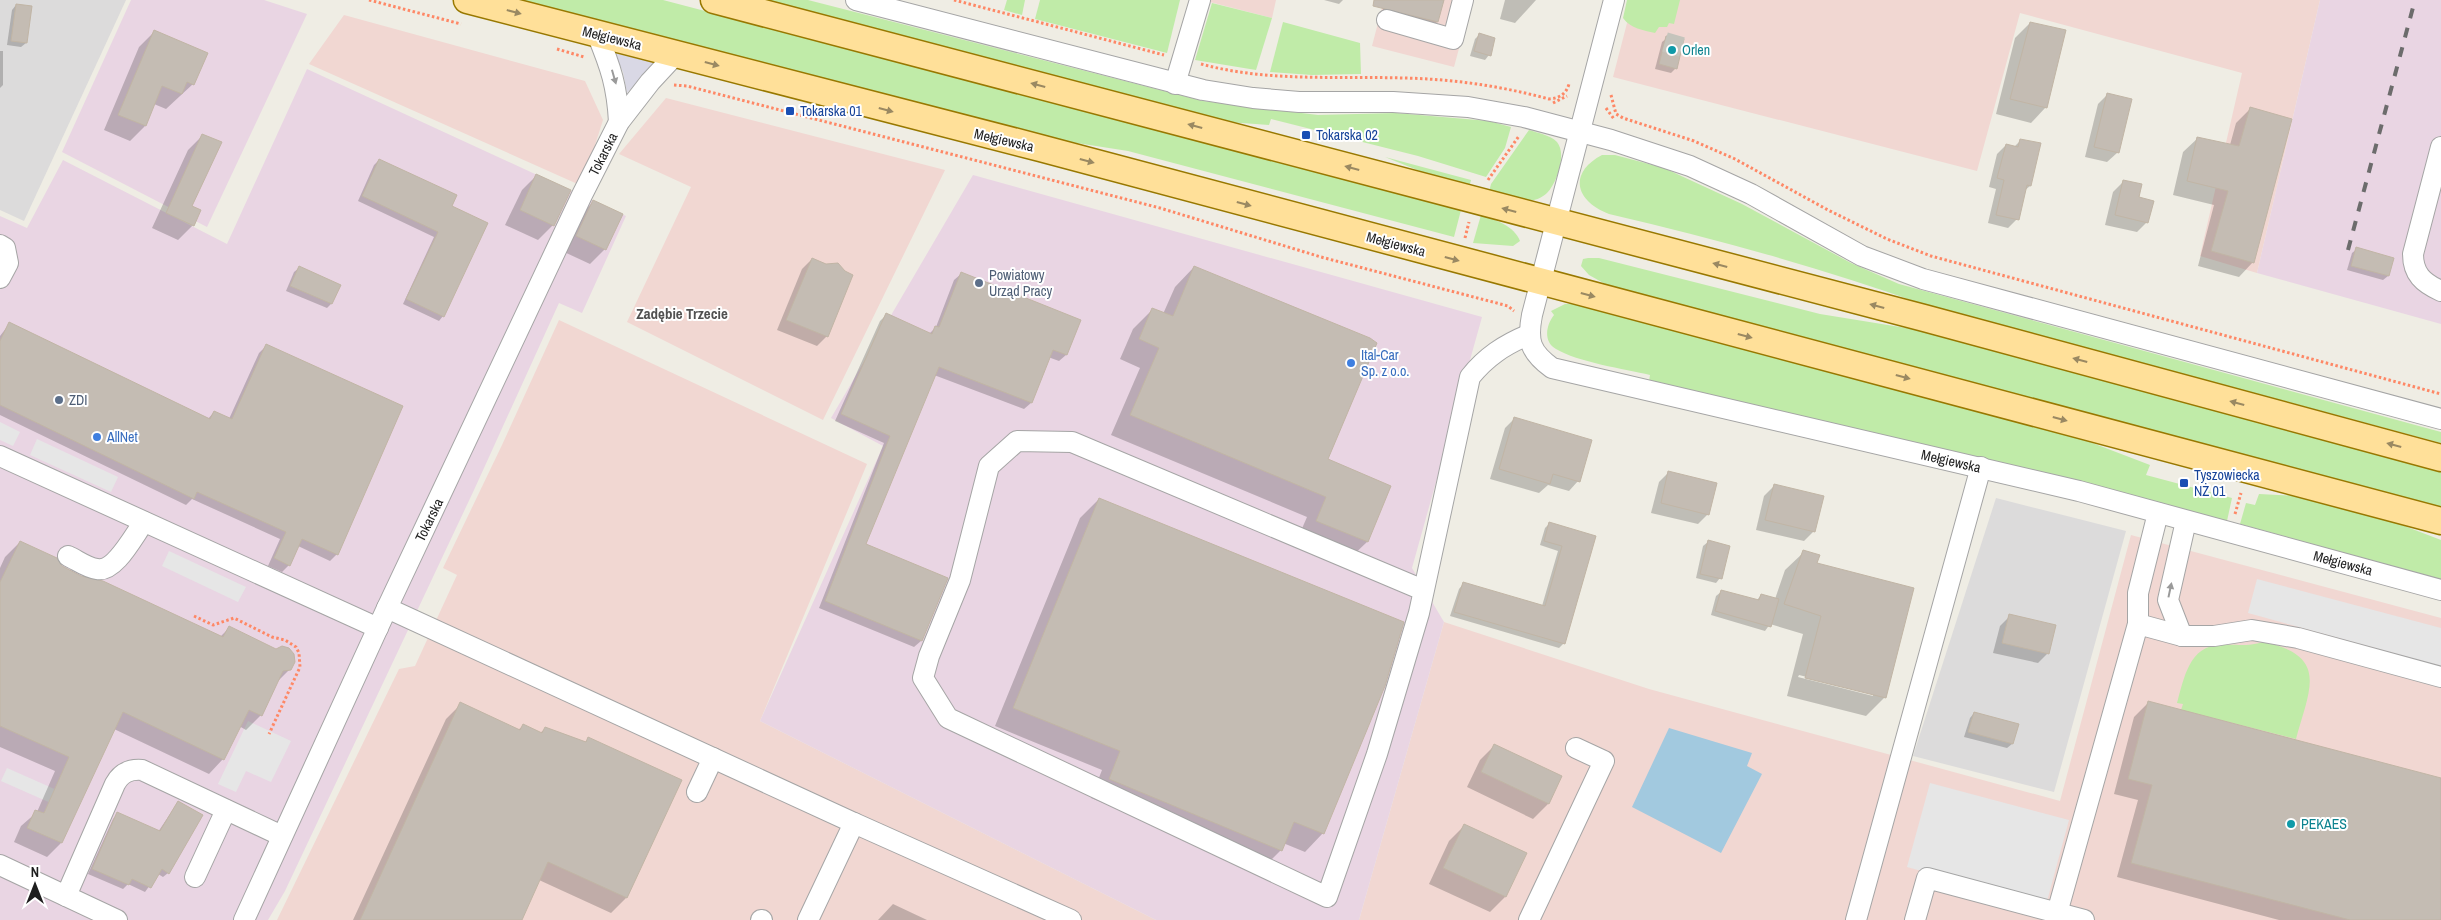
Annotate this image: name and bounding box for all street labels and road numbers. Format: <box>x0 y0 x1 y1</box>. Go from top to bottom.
street label: Mełgiewska <box>580 22 644 54</box>
street label: Mełgiewska <box>972 124 1036 156</box>
street label: Tokarska <box>585 129 622 179</box>
street label: Mełgiewska <box>1364 227 1428 261</box>
street label: Mełgiewska <box>1919 445 1983 477</box>
street label: Tokarska <box>411 495 447 545</box>
street label: Mełgiewska <box>2311 546 2375 580</box>

